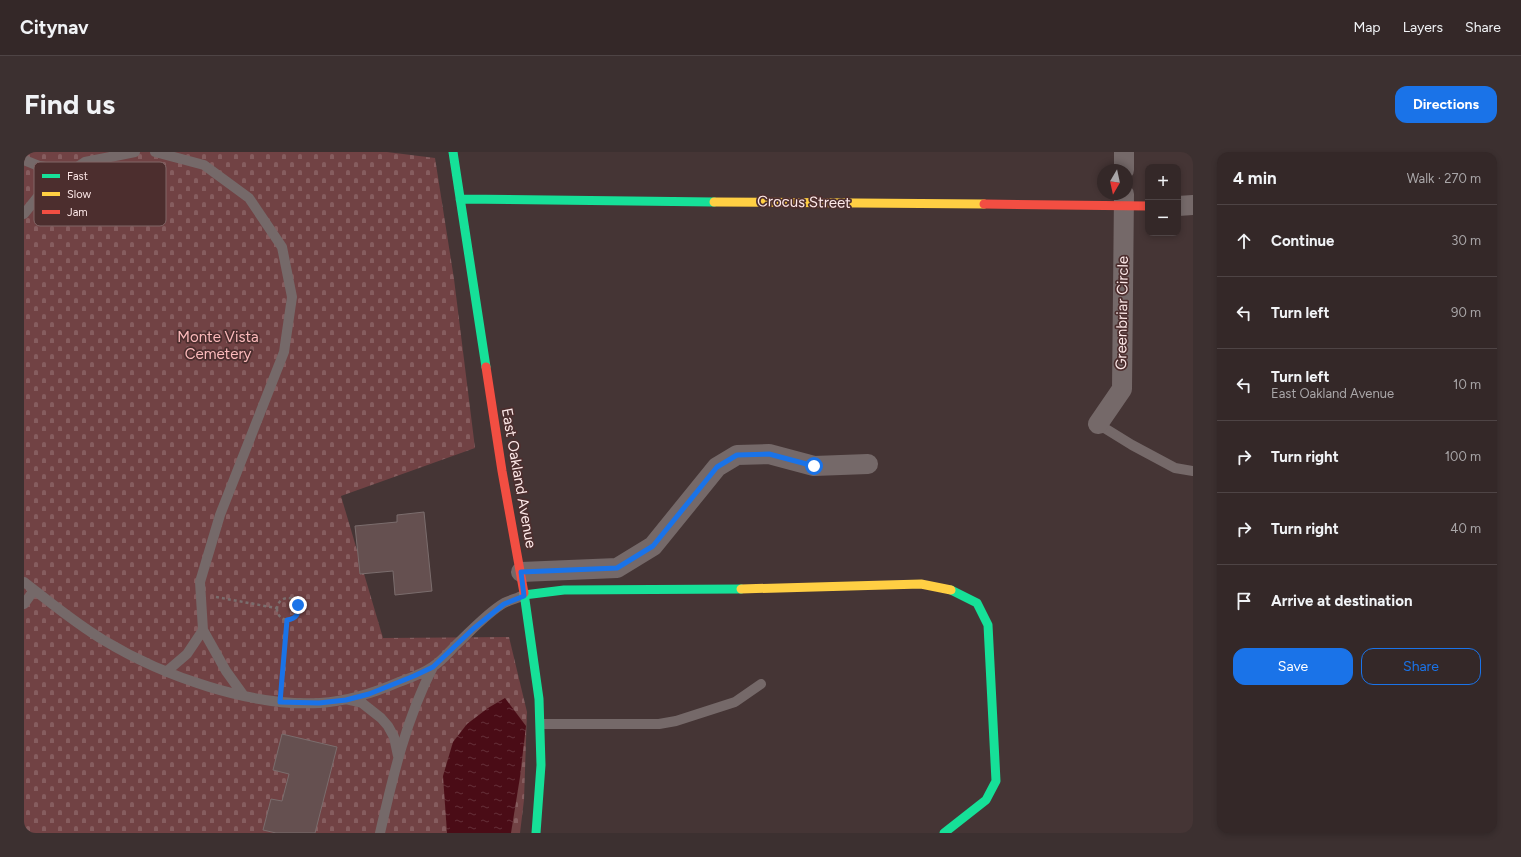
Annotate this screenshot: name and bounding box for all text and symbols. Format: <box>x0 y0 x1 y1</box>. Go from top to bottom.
text: Citynav <box>20 16 89 39</box>
text: Map <box>1353 19 1381 36</box>
text: Layers <box>1403 19 1443 36</box>
text: Share <box>1465 19 1501 36</box>
button: Directions <box>1395 86 1497 123</box>
text: Find us <box>24 87 115 121</box>
legend <box>34 162 166 226</box>
north arrow <box>1097 164 1133 200</box>
map controls <box>1145 164 1181 236</box>
button: + <box>1145 164 1181 200</box>
text: 4 min <box>1233 168 1277 188</box>
text: Fast <box>67 170 88 183</box>
text: Walk · 270 m <box>1407 171 1481 186</box>
text: Slow <box>67 188 91 201</box>
street label: Crocus Street <box>757 192 851 212</box>
button: − <box>1145 200 1181 236</box>
text: Jam <box>67 206 88 219</box>
icon: ahead <box>1233 230 1255 252</box>
text: Continue <box>1271 232 1334 250</box>
text: 30 m <box>1451 233 1481 248</box>
street label: Greenbriar Circle <box>1112 256 1132 370</box>
icon: left <box>1233 302 1255 324</box>
text: Turn left <box>1271 304 1329 322</box>
text: 90 m <box>1451 305 1481 320</box>
park label: Monte Vista Cemetery <box>177 328 259 363</box>
text: Turn left <box>1271 368 1329 386</box>
icon: left <box>1233 374 1255 396</box>
text: 10 m <box>1453 377 1481 392</box>
text: East Oakland Avenue <box>1271 386 1394 401</box>
street label: East Oakland Avenue <box>498 407 540 549</box>
icon: right <box>1233 446 1255 468</box>
text: Turn right <box>1271 448 1339 466</box>
text: 100 m <box>1445 449 1481 464</box>
route start <box>805 457 823 475</box>
icon: right <box>1233 518 1255 540</box>
text: Turn right <box>1271 520 1339 538</box>
text: 40 m <box>1450 521 1481 536</box>
icon: arrive <box>1233 590 1255 612</box>
text: Arrive at destination <box>1271 592 1412 610</box>
route end <box>289 596 307 614</box>
button: Save <box>1233 648 1353 685</box>
button: Share <box>1361 648 1481 685</box>

